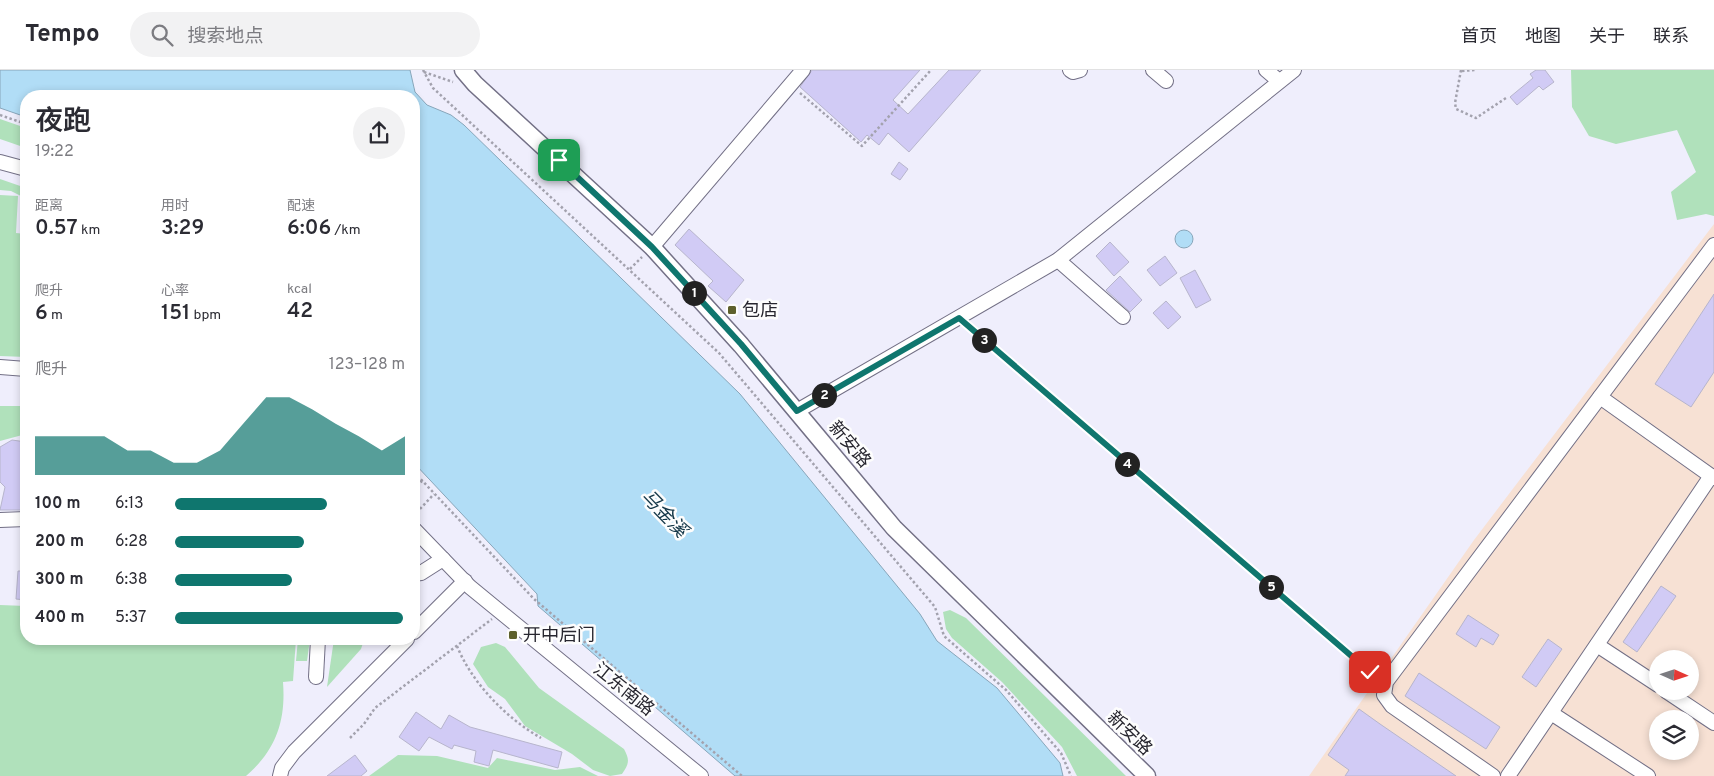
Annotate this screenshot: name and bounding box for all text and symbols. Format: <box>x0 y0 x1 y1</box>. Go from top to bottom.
search box <box>130 12 480 57</box>
text: Tempo <box>25 20 100 50</box>
icon: search <box>148 21 176 49</box>
text: 搜索地点 <box>188 25 264 49</box>
text: 首页 <box>1461 26 1497 49</box>
text: 地图 <box>1525 26 1561 49</box>
text: 关于 <box>1589 26 1625 49</box>
text: 联系 <box>1653 26 1689 49</box>
text: 夜跑 <box>35 105 91 141</box>
button: share <box>353 107 405 159</box>
pin <box>538 139 580 181</box>
text: 19:22 <box>35 142 74 162</box>
icon: arrive <box>545 146 573 174</box>
text: 距离 <box>35 198 63 215</box>
text: 用时 <box>161 198 189 215</box>
text: 配速 <box>287 198 315 215</box>
text: 0.57 <box>35 215 78 242</box>
text: 3:29 <box>161 215 204 242</box>
text: 6:06 <box>287 215 331 242</box>
text: km <box>78 222 100 239</box>
text: /km <box>331 222 361 239</box>
pin: 1 <box>682 280 706 306</box>
text: kcal <box>287 281 312 298</box>
text: 爬升 <box>35 283 63 300</box>
text: 心率 <box>161 283 189 300</box>
text: 1 <box>692 285 697 302</box>
text: 42 <box>287 298 313 325</box>
text: 6 <box>35 300 48 327</box>
text: 151 <box>161 300 190 327</box>
place label: 包店 <box>742 300 778 323</box>
marker: 包店 <box>726 304 738 316</box>
text: m <box>48 307 63 324</box>
text: bpm <box>190 307 221 324</box>
pin: 3 <box>972 328 996 352</box>
text: 3 <box>980 332 989 349</box>
text: 123–128 m <box>329 355 405 375</box>
text: 爬升 <box>35 360 67 380</box>
pin: 2 <box>812 382 836 408</box>
text: 2 <box>820 387 829 404</box>
street label: 新安路 <box>823 417 875 473</box>
pin: 4 <box>1114 452 1140 476</box>
text: 4 <box>1123 456 1132 473</box>
water label: 马金溪 <box>635 486 693 545</box>
text: 100 m <box>35 494 81 514</box>
text: 6:13 <box>115 494 144 514</box>
text: 200 m <box>35 532 84 552</box>
text: 6:28 <box>115 532 148 552</box>
text: 300 m <box>35 570 83 590</box>
text: 6:38 <box>115 570 148 590</box>
pin: 5 <box>1258 574 1284 600</box>
text: 5 <box>1267 579 1276 596</box>
text: 400 m <box>35 608 84 628</box>
text: 5:37 <box>115 608 146 628</box>
place label: 开中后门 <box>523 625 595 648</box>
marker: 开中后门 <box>507 629 519 641</box>
north arrow <box>1649 650 1699 700</box>
map controls <box>1649 650 1699 760</box>
pin <box>1349 651 1391 693</box>
icon: check <box>1356 658 1384 686</box>
street label: 江东南路 <box>588 659 658 722</box>
street label: 新安路 <box>1102 707 1156 761</box>
button: layers <box>1649 710 1699 760</box>

